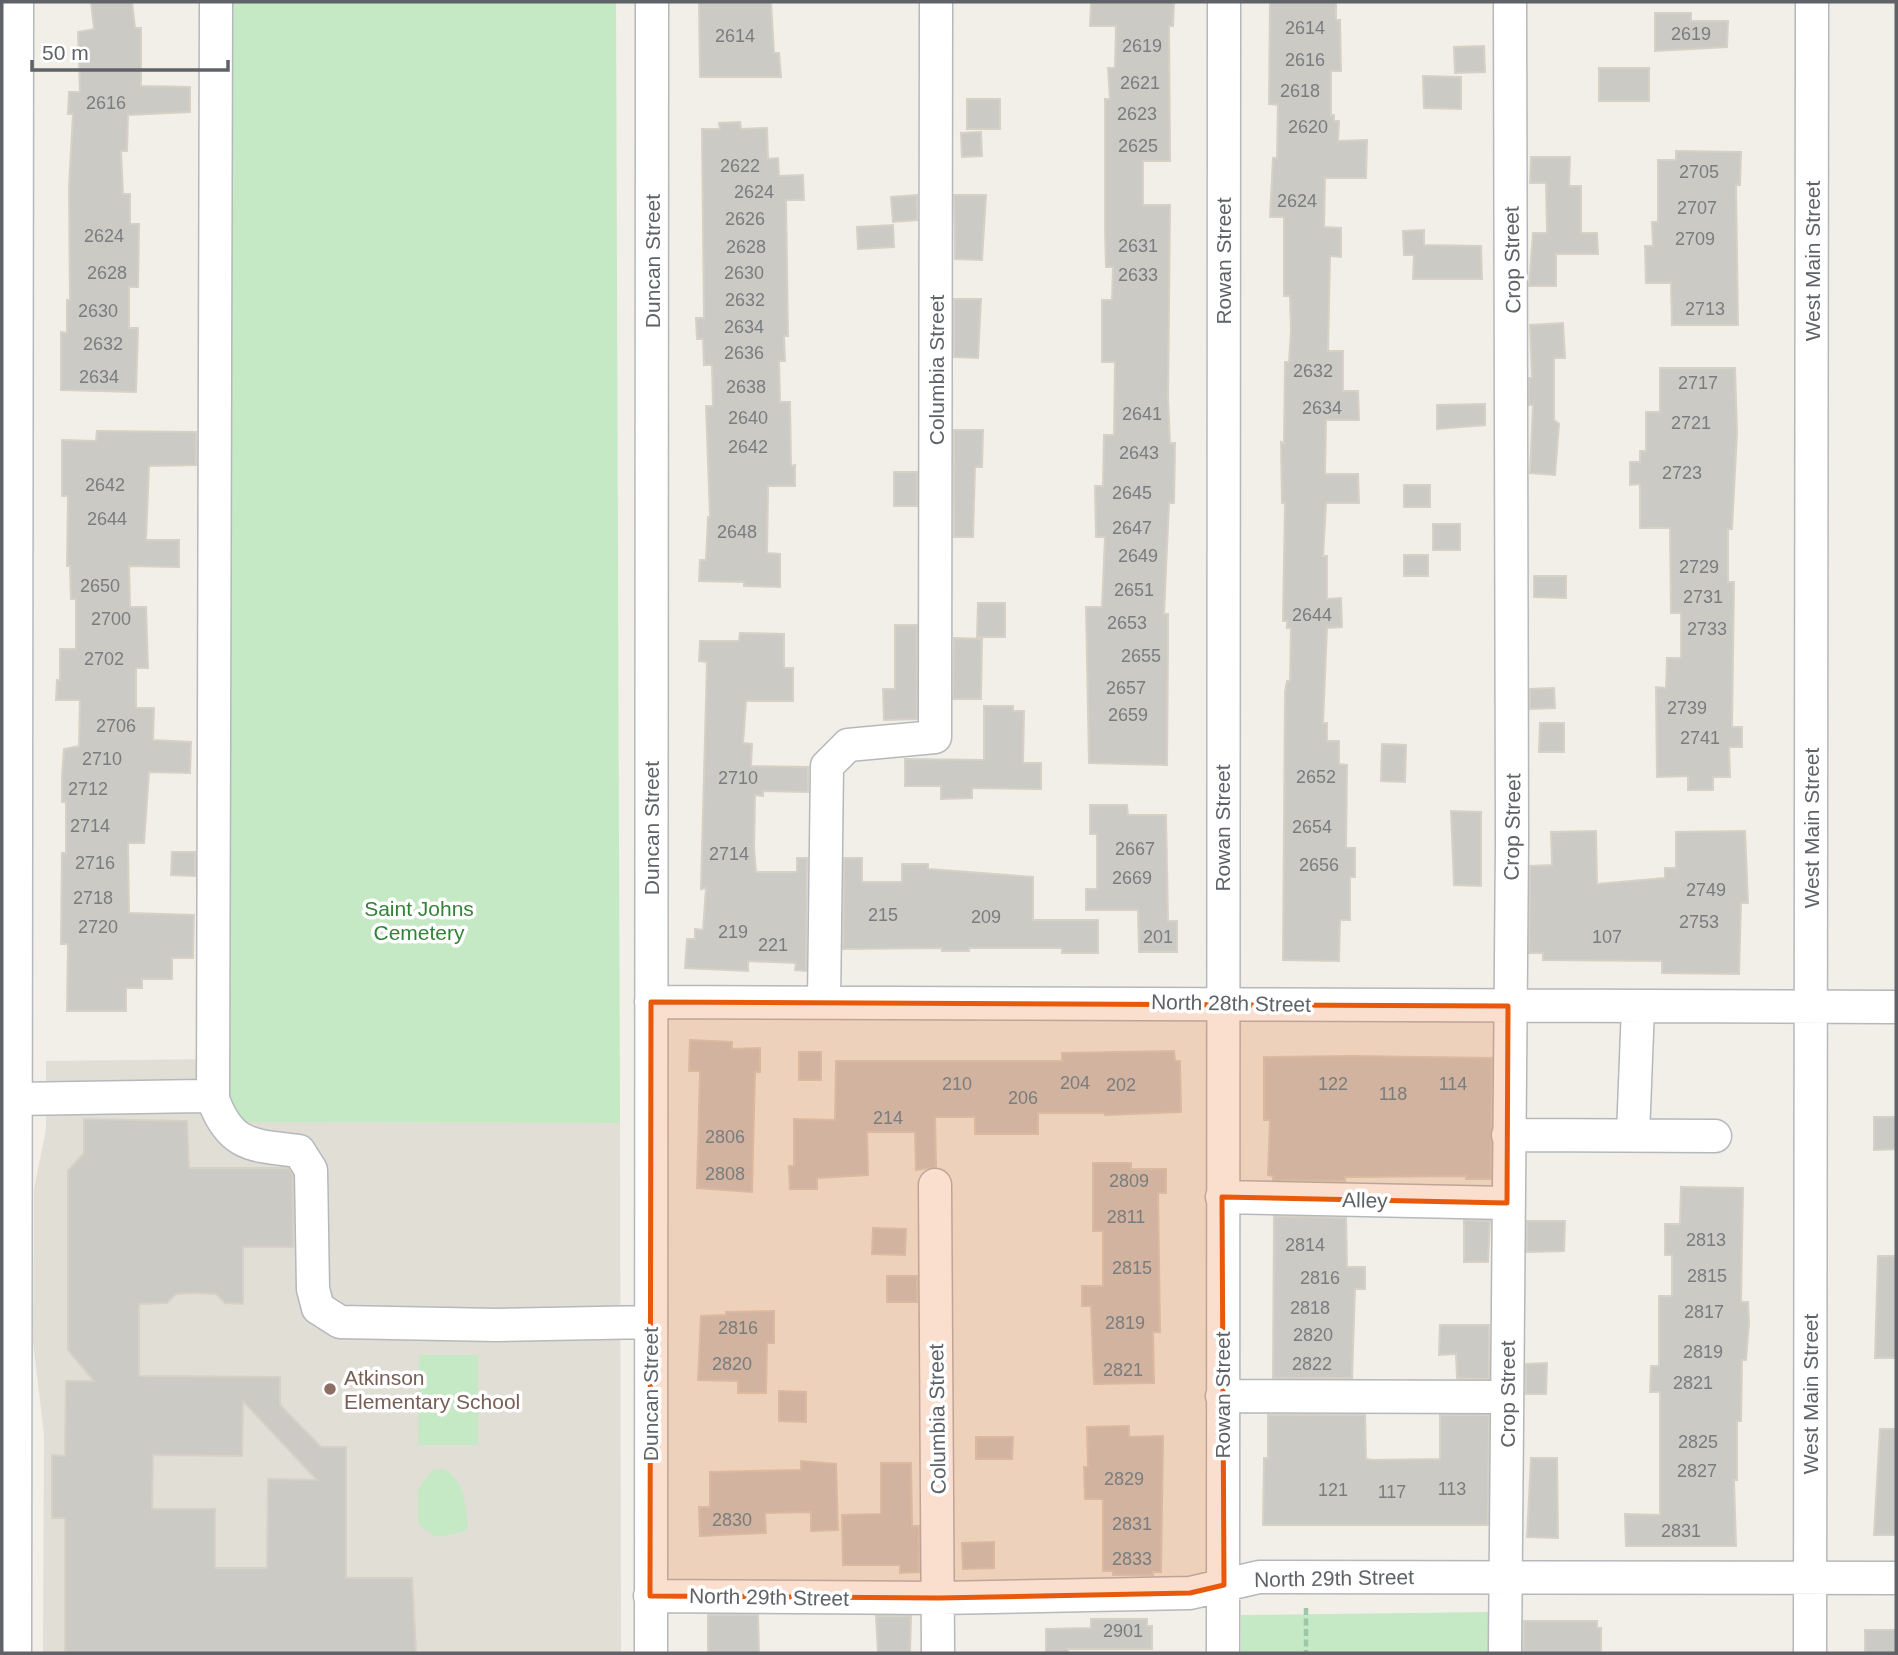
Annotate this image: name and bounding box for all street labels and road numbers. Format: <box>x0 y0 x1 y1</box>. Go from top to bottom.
street label: West Main Street <box>1801 181 1824 341</box>
street label: Duncan Street <box>641 194 664 328</box>
street label: Rowan Street <box>1212 197 1235 325</box>
street label: Crop Street <box>1500 206 1524 314</box>
street label: Columbia Street <box>925 295 948 445</box>
street label: West Main Street <box>1800 748 1823 908</box>
street label: Duncan Street <box>640 761 663 895</box>
street label: Rowan Street <box>1211 764 1234 892</box>
street label: Crop Street <box>1500 773 1524 881</box>
street label: North 28th Street <box>1151 990 1311 1016</box>
street label: Alley <box>1342 1188 1388 1212</box>
street label: West Main Street <box>1799 1314 1822 1474</box>
street label: Duncan Street <box>639 1327 662 1461</box>
street label: Rowan Street <box>1211 1331 1234 1459</box>
street label: Crop Street <box>1496 1340 1519 1448</box>
street label: Columbia Street <box>924 1343 950 1494</box>
street label: North 29th Street <box>1254 1565 1414 1591</box>
street label: North 29th Street <box>689 1584 849 1610</box>

